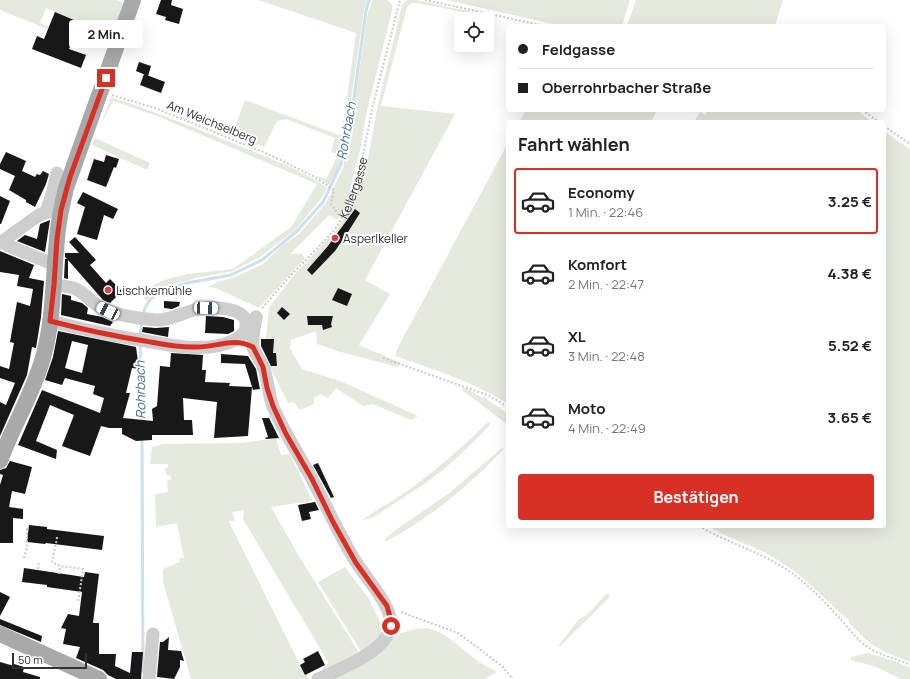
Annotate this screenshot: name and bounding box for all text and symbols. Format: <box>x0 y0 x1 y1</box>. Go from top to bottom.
map controls <box>454 12 494 52</box>
button: locate <box>454 12 494 52</box>
callout: 2 Min. <box>69 20 143 48</box>
text: 2 Min. <box>87 25 125 43</box>
text: Feldgasse <box>542 39 615 60</box>
route end <box>97 69 115 87</box>
text: Oberrohrbacher Straße <box>542 77 711 98</box>
street label: Am Weichselberg <box>164 96 260 148</box>
water label: Rohrbach <box>332 100 360 161</box>
text: Fahrt wählen <box>518 132 630 156</box>
street label: Kellergasse <box>334 156 371 222</box>
text: Economy <box>568 182 635 203</box>
icon: car <box>520 183 556 219</box>
text: 3.25 € <box>828 191 872 212</box>
text: 1 Min. · 22:46 <box>568 203 643 221</box>
place label: Asperlkeller <box>343 230 409 247</box>
marker: Asperlkeller <box>330 233 340 243</box>
text: Komfort <box>568 254 627 275</box>
icon: car <box>520 255 556 291</box>
text: 4.38 € <box>827 263 872 284</box>
text: 2 Min. · 22:47 <box>568 275 644 293</box>
place label: Lischkemühle <box>116 282 192 299</box>
marker: Lischkemühle <box>103 285 113 295</box>
car <box>95 300 121 322</box>
car <box>194 302 218 314</box>
text: XL <box>568 326 586 347</box>
icon: car <box>520 327 556 363</box>
text: 5.52 € <box>828 335 872 356</box>
text: 3 Min. · 22:48 <box>568 347 645 365</box>
water label: Rohrbach <box>130 360 150 419</box>
text: Moto <box>568 398 605 419</box>
icon: car <box>520 399 556 435</box>
text: 3.65 € <box>827 407 872 428</box>
text: 4 Min. · 22:49 <box>568 419 646 437</box>
button: Bestätigen <box>518 474 874 520</box>
route start <box>382 617 400 635</box>
scale bar <box>12 651 87 670</box>
text: 50 m <box>18 652 43 667</box>

